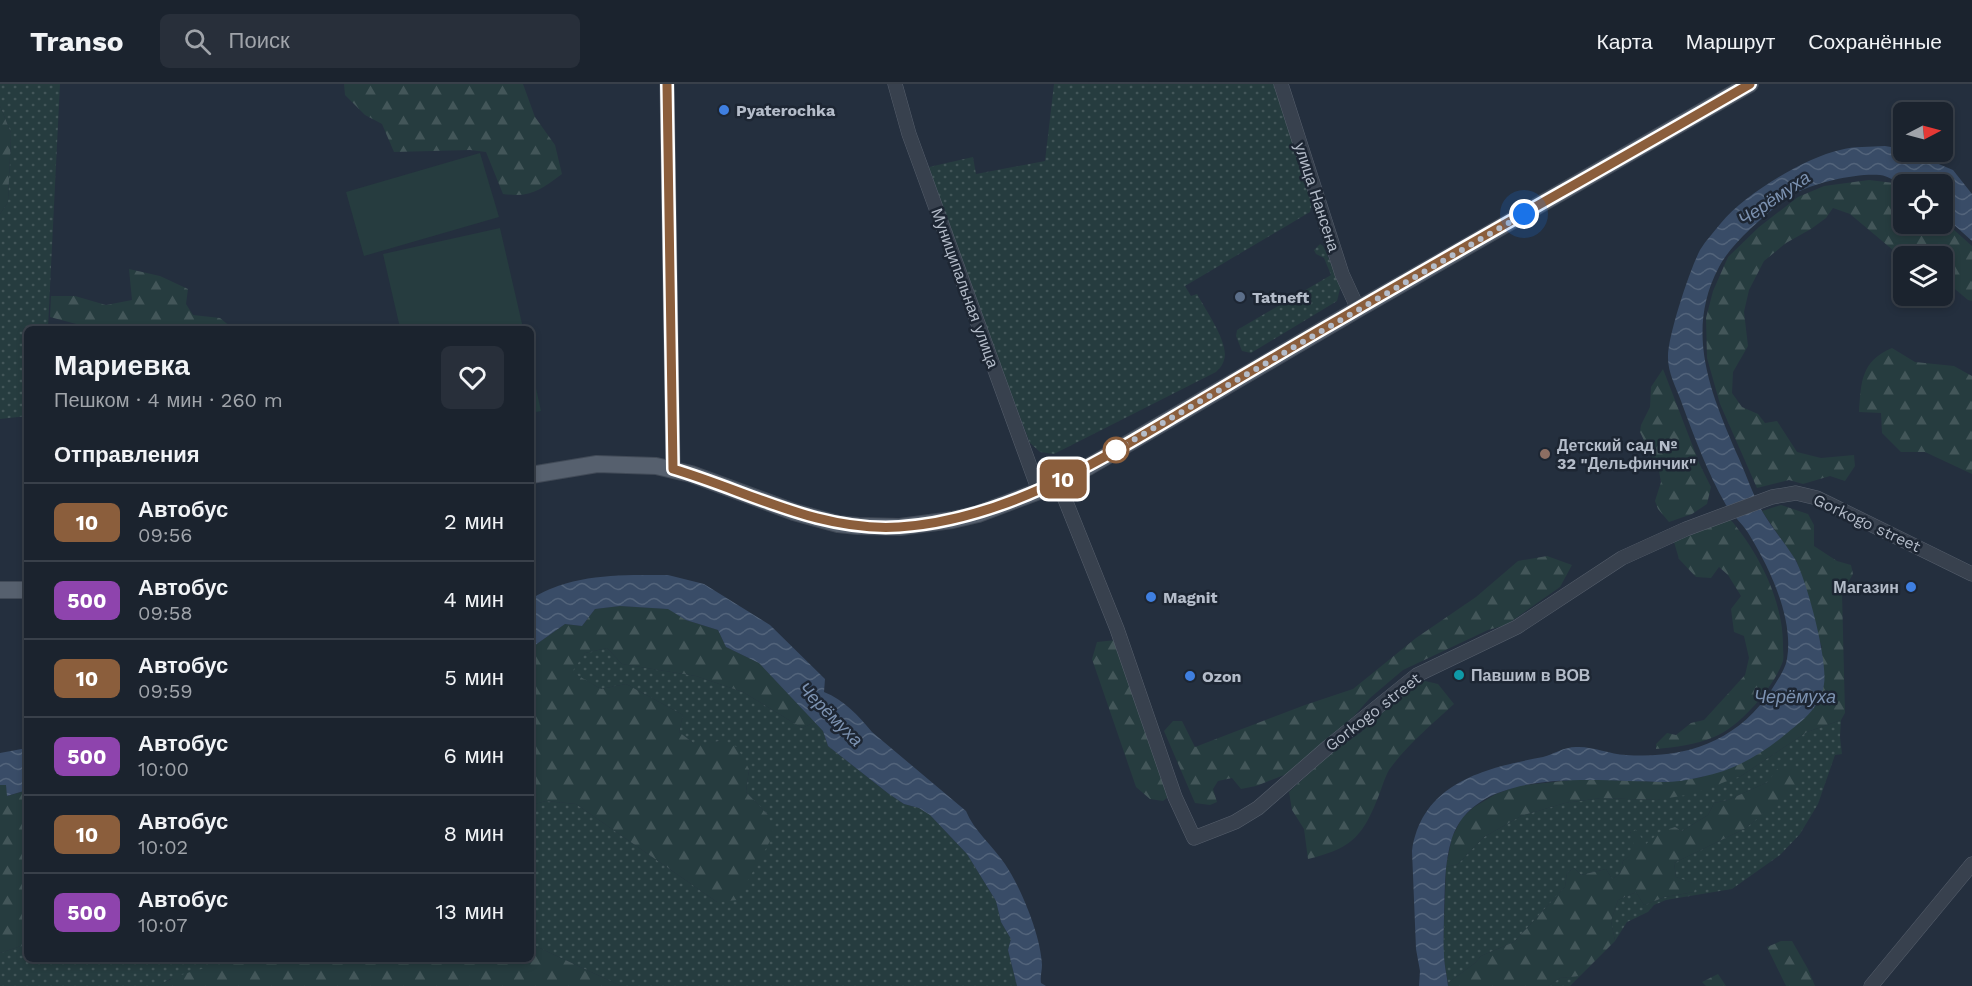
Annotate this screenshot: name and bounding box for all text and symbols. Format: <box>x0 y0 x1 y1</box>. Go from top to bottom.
search box <box>160 14 580 68</box>
text: Transo <box>30 25 124 58</box>
icon: search <box>181 25 214 58</box>
text: Поиск <box>229 28 290 53</box>
text: Карта <box>1597 29 1653 54</box>
text: Маршрут <box>1686 29 1775 54</box>
text: Сохранённые <box>1808 29 1942 54</box>
place label: Pyaterochka <box>736 101 836 120</box>
north arrow <box>1893 102 1953 162</box>
map controls <box>1893 102 1953 306</box>
marker: Pyaterochka <box>717 103 731 117</box>
street label: улица Нансена <box>1290 140 1344 254</box>
water label: Черёмуха <box>1734 166 1814 230</box>
button: locate <box>1893 174 1953 234</box>
your location <box>1509 199 1539 229</box>
street label: Муниципальная улица <box>927 206 1003 370</box>
button: layers <box>1893 246 1953 306</box>
place label: Tatneft <box>1252 288 1309 307</box>
marker: Tatneft <box>1233 290 1247 304</box>
button: heart <box>441 346 504 409</box>
text: Мариевка <box>54 349 190 382</box>
text: Пешком · 4 мин · 260 m <box>54 388 283 412</box>
place label: Детский сад № 32 "Дельфинчик" <box>1557 436 1696 473</box>
unlabelled marker <box>1103 437 1129 463</box>
text: Отправления <box>54 442 200 467</box>
marker: Детский сад № 32 "Дельфинчик" <box>1538 447 1552 461</box>
line badge: 10 <box>1036 460 1090 498</box>
text: 10 <box>1052 467 1074 492</box>
street label: Gorkogo street <box>1810 490 1924 556</box>
text: Автобус <box>138 497 228 522</box>
text: 2 мин <box>444 509 504 534</box>
text: 10 <box>76 510 98 535</box>
text: 09:56 <box>138 523 193 547</box>
text: Автобус <box>138 575 228 600</box>
place label: Магазин <box>1833 578 1899 597</box>
marker: Магазин <box>1904 580 1918 594</box>
text: 4 мин <box>443 587 504 612</box>
text: 500 <box>67 588 107 613</box>
place label: Magnit <box>1163 588 1217 607</box>
marker: Magnit <box>1144 590 1158 604</box>
text: 09:58 <box>138 601 193 625</box>
text: Автобус <box>138 653 228 678</box>
text: 5 мин <box>444 665 504 690</box>
text: 10 <box>76 666 98 691</box>
place label: Павшим в ВОВ <box>1471 666 1590 685</box>
place label: Ozon <box>1202 667 1241 686</box>
marker: Павшим в ВОВ <box>1452 668 1466 682</box>
marker: Ozon <box>1183 669 1197 683</box>
street label: Gorkogo street <box>1321 669 1425 755</box>
water label: Черёмуха <box>795 678 867 750</box>
text: 09:59 <box>138 679 193 703</box>
water label: Черёмуха <box>1754 686 1836 707</box>
text: Автобус <box>138 731 228 756</box>
text: 6 мин <box>444 743 504 768</box>
text: 500 <box>67 744 107 769</box>
text: 10:00 <box>138 757 189 781</box>
text: Автобус <box>138 809 228 834</box>
text: 8 мин <box>443 821 504 846</box>
text: 10 <box>76 822 98 847</box>
text: 10:02 <box>138 835 188 859</box>
text: Автобус <box>138 887 228 912</box>
text: 13 мин <box>436 899 504 924</box>
text: 500 <box>67 900 107 925</box>
text: 10:07 <box>138 913 187 937</box>

